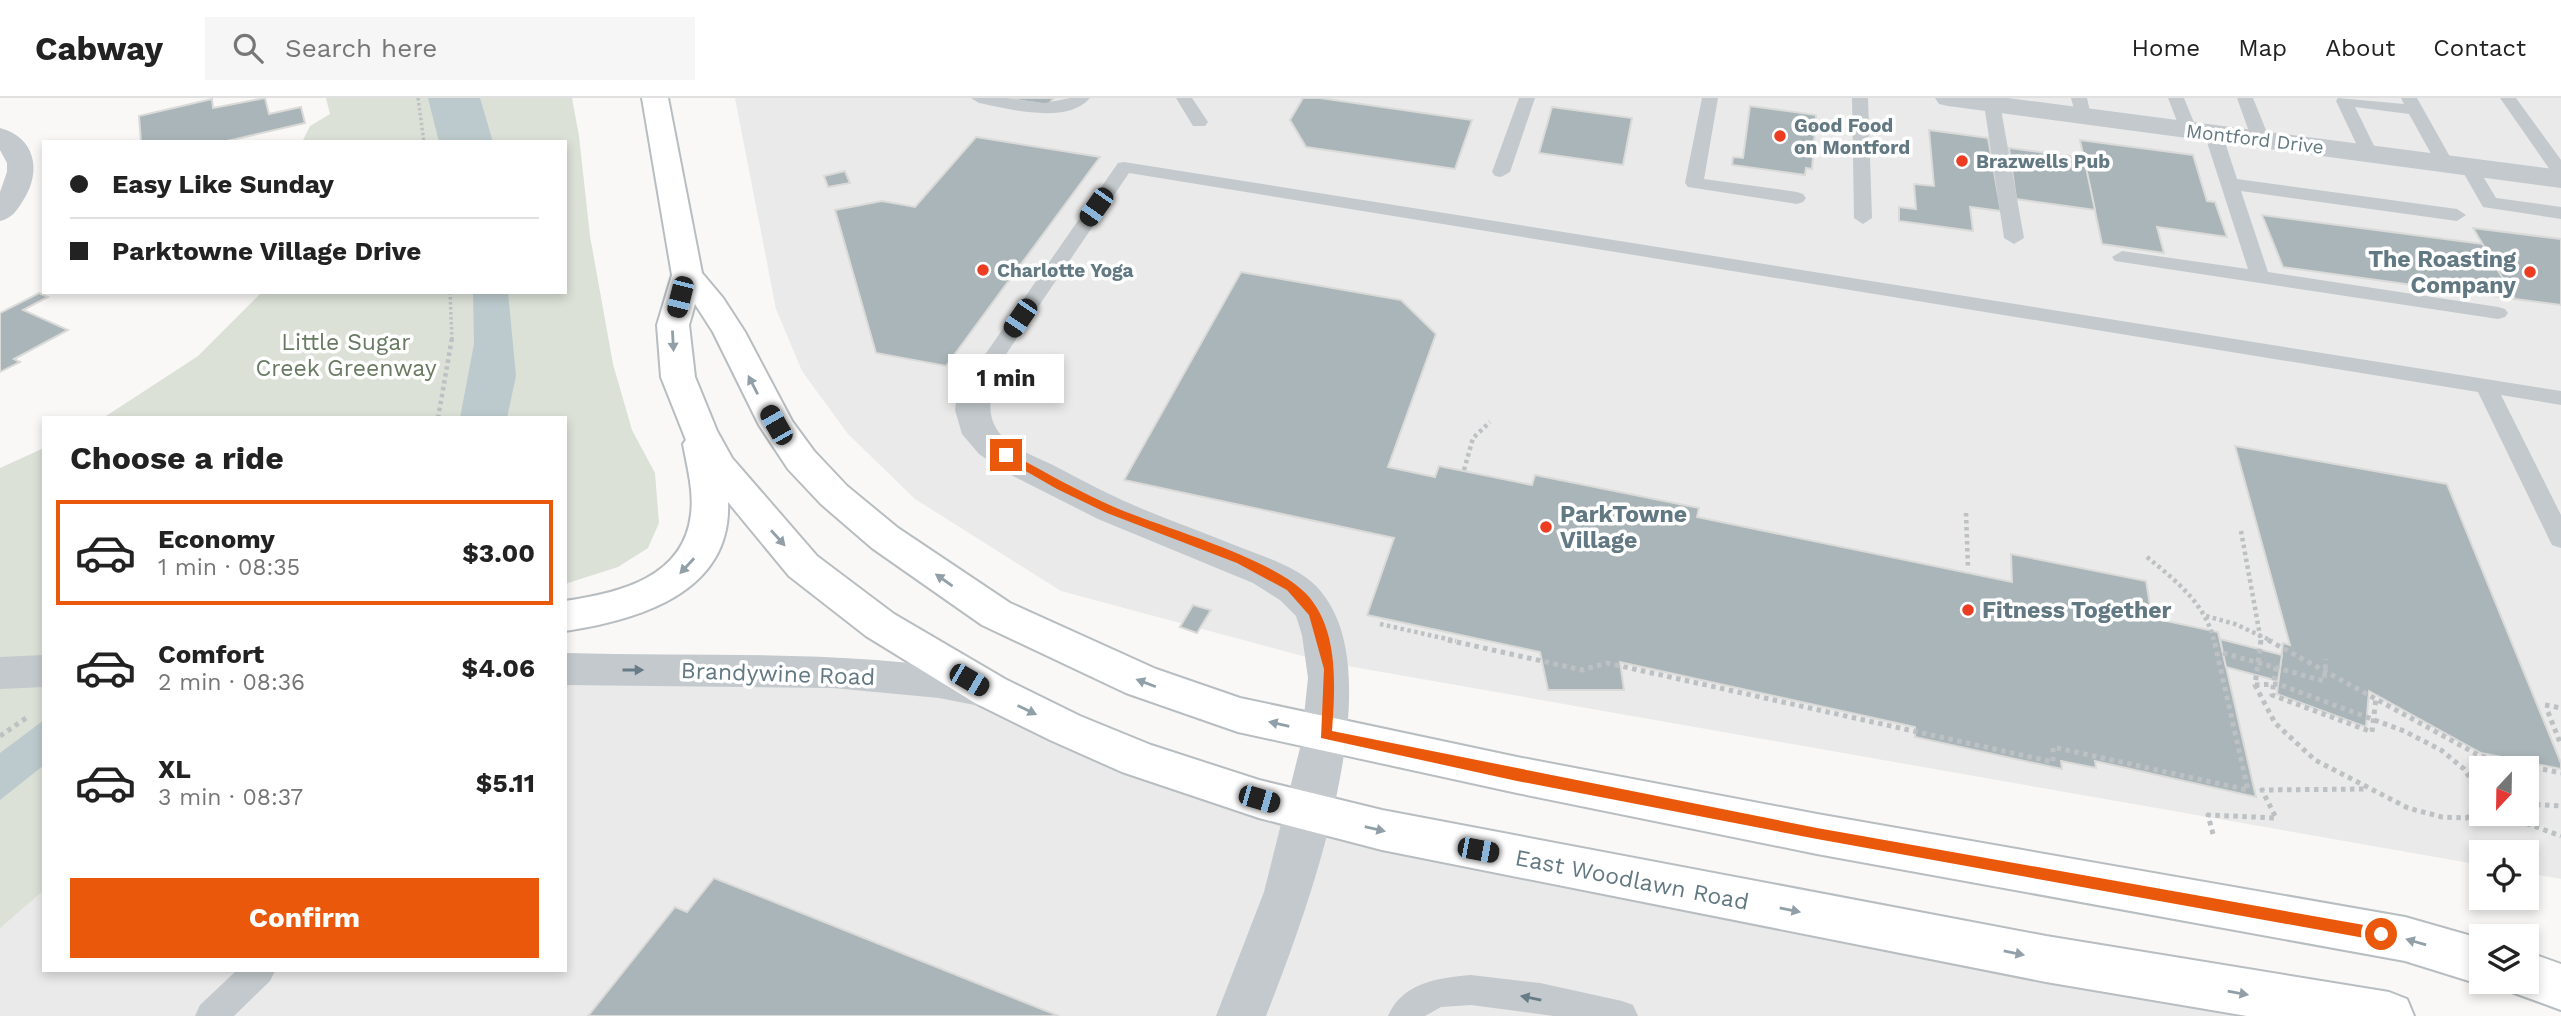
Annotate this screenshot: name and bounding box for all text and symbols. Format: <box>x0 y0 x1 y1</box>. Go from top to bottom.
search box <box>205 17 695 80</box>
text: Cabway <box>35 29 163 68</box>
icon: search <box>229 29 267 67</box>
text: Search here <box>285 33 437 63</box>
text: Home <box>2132 34 2200 62</box>
text: Map <box>2238 34 2287 62</box>
text: About <box>2325 34 2395 62</box>
text: Contact <box>2433 34 2526 62</box>
place label: Good Food on Montford <box>1794 114 1910 159</box>
street label: Montford Drive <box>2185 119 2325 159</box>
marker: Good Food on Montford <box>1772 128 1788 144</box>
place label: Brazwells Pub <box>1976 150 2110 173</box>
marker: Brazwells Pub <box>1954 153 1970 169</box>
text: Easy Like Sunday <box>112 169 334 199</box>
car <box>1076 184 1117 230</box>
text: Parktowne Village Drive <box>112 236 421 266</box>
place label: The Roasting Company <box>2368 246 2516 299</box>
place label: Charlotte Yoga <box>997 259 1134 282</box>
marker: Charlotte Yoga <box>975 262 991 278</box>
marker: The Roasting Company <box>2522 264 2538 280</box>
car <box>665 274 696 320</box>
car <box>1000 295 1041 341</box>
park label: Little Sugar Creek Greenway <box>255 329 437 382</box>
one-way arrow <box>668 330 679 352</box>
callout: 1 min <box>948 354 1064 402</box>
text: 1 min <box>976 365 1036 392</box>
one-way arrow <box>748 375 759 395</box>
car <box>757 402 796 448</box>
text: Choose a ride <box>70 439 284 477</box>
route end <box>990 439 1022 471</box>
place label: ParkTowne Village <box>1560 501 1687 554</box>
marker: ParkTowne Village <box>1538 519 1554 535</box>
icon: car <box>74 521 137 584</box>
text: Economy <box>158 524 275 554</box>
one-way arrow <box>770 529 786 547</box>
text: $3.00 <box>462 538 535 568</box>
text: 1 min · 08:35 <box>158 554 300 581</box>
one-way arrow <box>679 557 695 575</box>
one-way arrow <box>935 573 953 587</box>
place label: Fitness Together <box>1982 597 2172 624</box>
marker: Fitness Together <box>1960 602 1976 618</box>
icon: car <box>74 636 137 699</box>
text: Comfort <box>158 639 264 669</box>
text: $4.06 <box>462 653 535 683</box>
street label: Brandywine Road <box>680 657 876 691</box>
car <box>946 660 993 700</box>
one-way arrow <box>623 664 645 676</box>
text: 2 min · 08:36 <box>158 669 305 696</box>
one-way arrow <box>1136 677 1157 688</box>
one-way arrow <box>1017 704 1037 715</box>
one-way arrow <box>1267 718 1289 729</box>
icon: car <box>74 751 137 814</box>
text: XL <box>158 754 191 784</box>
north arrow <box>2469 756 2539 826</box>
map controls <box>2469 756 2539 994</box>
text: $5.11 <box>476 768 535 798</box>
car <box>1236 783 1283 815</box>
text: 3 min · 08:37 <box>158 784 303 811</box>
one-way arrow <box>1364 824 1386 835</box>
car <box>1456 836 1501 864</box>
button: locate <box>2469 840 2539 910</box>
street label: East Woodlawn Road <box>1513 844 1751 916</box>
button: Confirm <box>70 878 539 958</box>
one-way arrow <box>1779 905 1801 916</box>
route start <box>2365 918 2397 950</box>
button: layers <box>2469 924 2539 994</box>
one-way arrow <box>2405 937 2426 947</box>
one-way arrow <box>2003 947 2025 958</box>
one-way arrow <box>2227 987 2249 998</box>
one-way arrow <box>1520 993 1542 1004</box>

